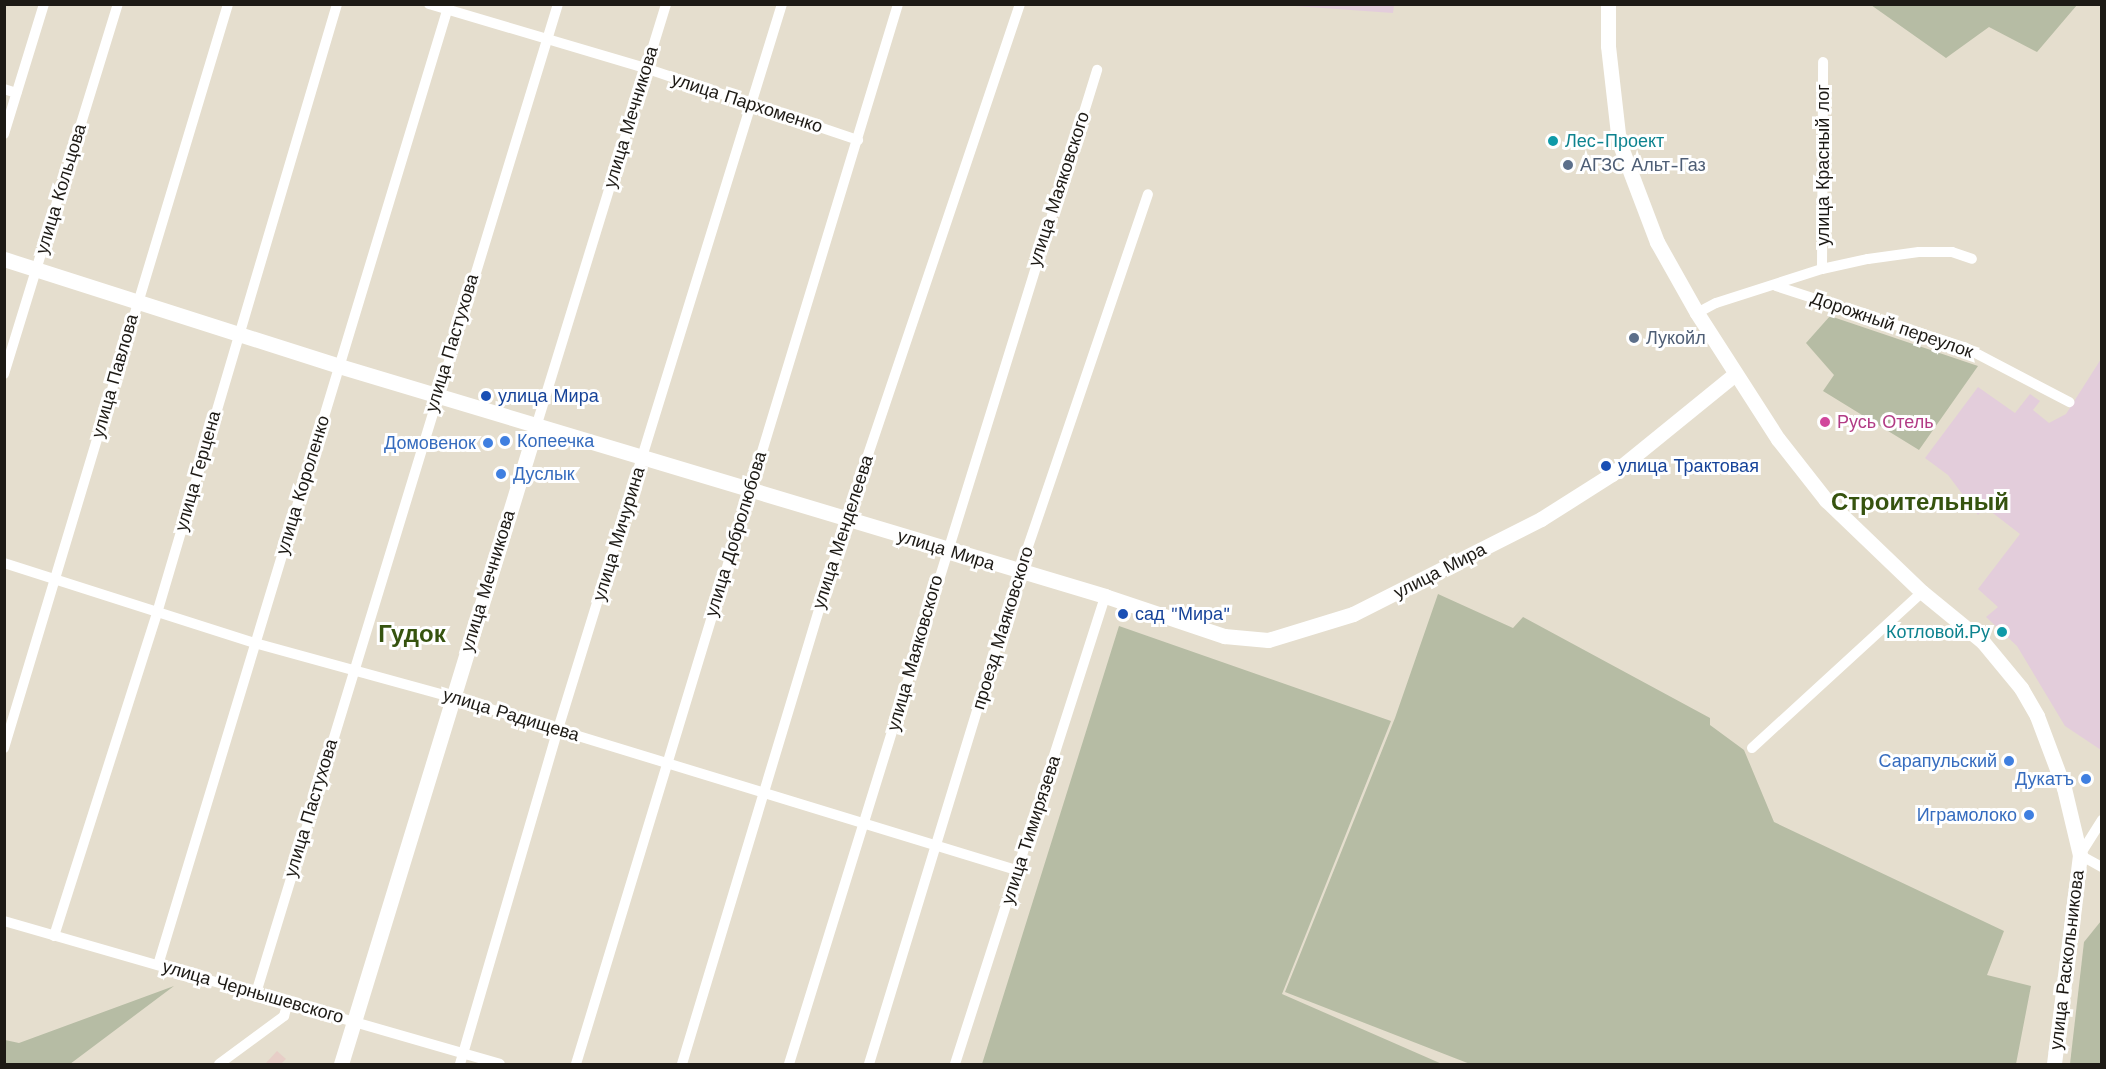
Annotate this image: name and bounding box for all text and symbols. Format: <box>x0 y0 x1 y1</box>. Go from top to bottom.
street label: улица Мечникова <box>599 44 663 190</box>
street label: улица Пархоменко <box>669 68 825 138</box>
street label: улица Красный лог <box>1812 84 1834 246</box>
street label: улица Маяковского <box>1024 109 1094 269</box>
street label: улица Кольцова <box>31 121 91 257</box>
place label: Лес-Проект <box>1565 130 1664 152</box>
marker: Лес-Проект <box>1546 134 1560 148</box>
place label: АГЗС Альт-Газ <box>1580 154 1706 176</box>
marker: АГЗС Альт-Газ <box>1561 158 1575 172</box>
street label: улица Пастухова <box>421 271 483 415</box>
street label: Дорожный переулок <box>1808 287 1976 363</box>
street label: улица Павлова <box>87 312 143 440</box>
place label: Лукойл <box>1646 327 1706 349</box>
marker: Лукойл <box>1627 331 1641 345</box>
place label: улица Мира <box>498 385 599 407</box>
marker: улица Мира <box>479 389 493 403</box>
street label: улица Герцена <box>170 408 226 534</box>
place label: Русь Отель <box>1837 411 1934 433</box>
street label: улица Короленко <box>272 413 334 557</box>
marker: Русь Отель <box>1818 415 1832 429</box>
place label: Копеечка <box>517 430 594 452</box>
place label: Домовенок <box>384 432 476 454</box>
marker: Копеечка <box>498 434 512 448</box>
marker: Домовенок <box>481 436 495 450</box>
street label: улица Добролюбова <box>701 449 771 619</box>
street label: улица Менделеева <box>808 452 878 612</box>
place label: улица Трактовая <box>1618 455 1759 477</box>
marker: улица Трактовая <box>1599 459 1613 473</box>
place label: Дуслык <box>513 463 575 485</box>
street label: улица Мичурина <box>588 464 650 604</box>
marker: Дуслык <box>494 467 508 481</box>
district label: Строительный <box>1831 489 2009 517</box>
street label: улица Мечникова <box>456 508 520 654</box>
street label: улица Мира <box>895 525 997 575</box>
street label: улица Мира <box>1390 539 1490 603</box>
street label: проезд Маяковского <box>968 544 1038 712</box>
street label: улица Маяковского <box>882 573 948 733</box>
place label: сад "Мира" <box>1135 603 1230 625</box>
marker: сад "Мира" <box>1116 607 1130 621</box>
district label: Гудок <box>378 621 446 649</box>
place label: Котловой.Ру <box>1886 621 1990 643</box>
marker: Котловой.Ру <box>1995 625 2009 639</box>
street label: улица Радищева <box>440 684 582 746</box>
street label: улица Пастухова <box>280 736 342 880</box>
place label: Сарапульский <box>1879 750 1997 772</box>
street label: улица Тимирязева <box>997 753 1065 907</box>
marker: Сарапульский <box>2002 754 2016 768</box>
place label: Дукатъ <box>2015 768 2074 790</box>
marker: Дукатъ <box>2079 772 2093 786</box>
place label: Играмолоко <box>1917 804 2017 826</box>
marker: Играмолоко <box>2022 808 2036 822</box>
street label: улица Раскольникова <box>2045 869 2089 1051</box>
street label: улица Чернышевского <box>160 956 346 1028</box>

